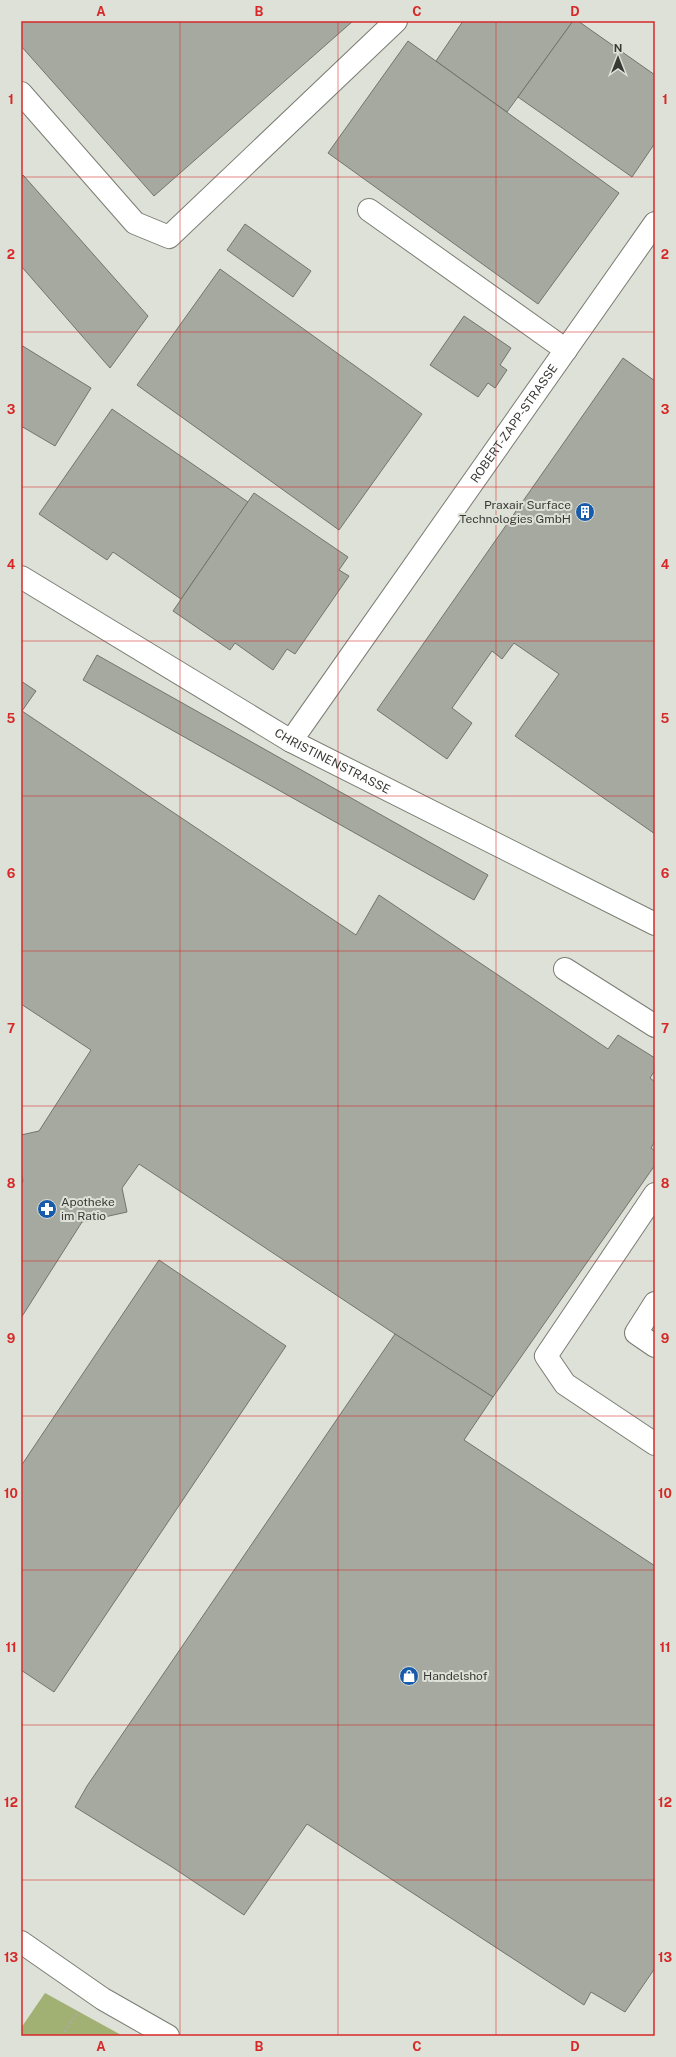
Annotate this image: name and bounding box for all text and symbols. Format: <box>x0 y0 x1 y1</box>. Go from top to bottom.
text: A <box>96 4 106 19</box>
text: B <box>255 4 264 19</box>
text: C <box>412 4 422 19</box>
text: D <box>570 4 580 19</box>
north arrow <box>598 38 638 78</box>
text: N <box>614 42 622 54</box>
text: 1 <box>8 92 14 107</box>
text: 1 <box>662 92 668 107</box>
text: 2 <box>7 247 15 262</box>
text: 2 <box>661 247 669 262</box>
street label: ROBERT-ZAPP-STRASSE <box>468 362 561 486</box>
text: 3 <box>7 402 16 417</box>
text: 3 <box>661 402 670 417</box>
place label: Praxair Surface Technologies GmbH <box>459 498 571 526</box>
building icon: Praxair Surface Technologies GmbH <box>574 501 596 523</box>
text: 4 <box>7 557 16 572</box>
text: 4 <box>661 557 670 572</box>
text: 5 <box>7 711 16 726</box>
text: 5 <box>661 711 670 726</box>
street label: CHRISTINENSTRASSE <box>272 726 393 797</box>
text: 6 <box>7 866 16 881</box>
text: 6 <box>661 866 670 881</box>
text: 7 <box>7 1021 15 1036</box>
text: 7 <box>661 1021 669 1036</box>
text: 8 <box>7 1176 16 1191</box>
text: 8 <box>661 1176 670 1191</box>
place label: Apotheke im Ratio <box>61 1195 115 1223</box>
pharmacy icon: Apotheke im Ratio <box>36 1198 58 1220</box>
text: 9 <box>7 1331 15 1346</box>
text: 9 <box>661 1331 669 1346</box>
text: 10 <box>4 1486 18 1501</box>
text: 10 <box>658 1486 672 1501</box>
text: 11 <box>5 1640 17 1655</box>
text: 11 <box>659 1640 671 1655</box>
shop icon: Handelshof <box>398 1665 420 1687</box>
place label: Handelshof <box>423 1669 488 1683</box>
text: 12 <box>4 1795 18 1810</box>
text: 12 <box>658 1795 672 1810</box>
text: 13 <box>4 1950 18 1965</box>
text: 13 <box>658 1950 672 1965</box>
text: A <box>96 2039 106 2054</box>
text: B <box>255 2039 264 2054</box>
text: C <box>412 2039 422 2054</box>
text: D <box>570 2039 580 2054</box>

